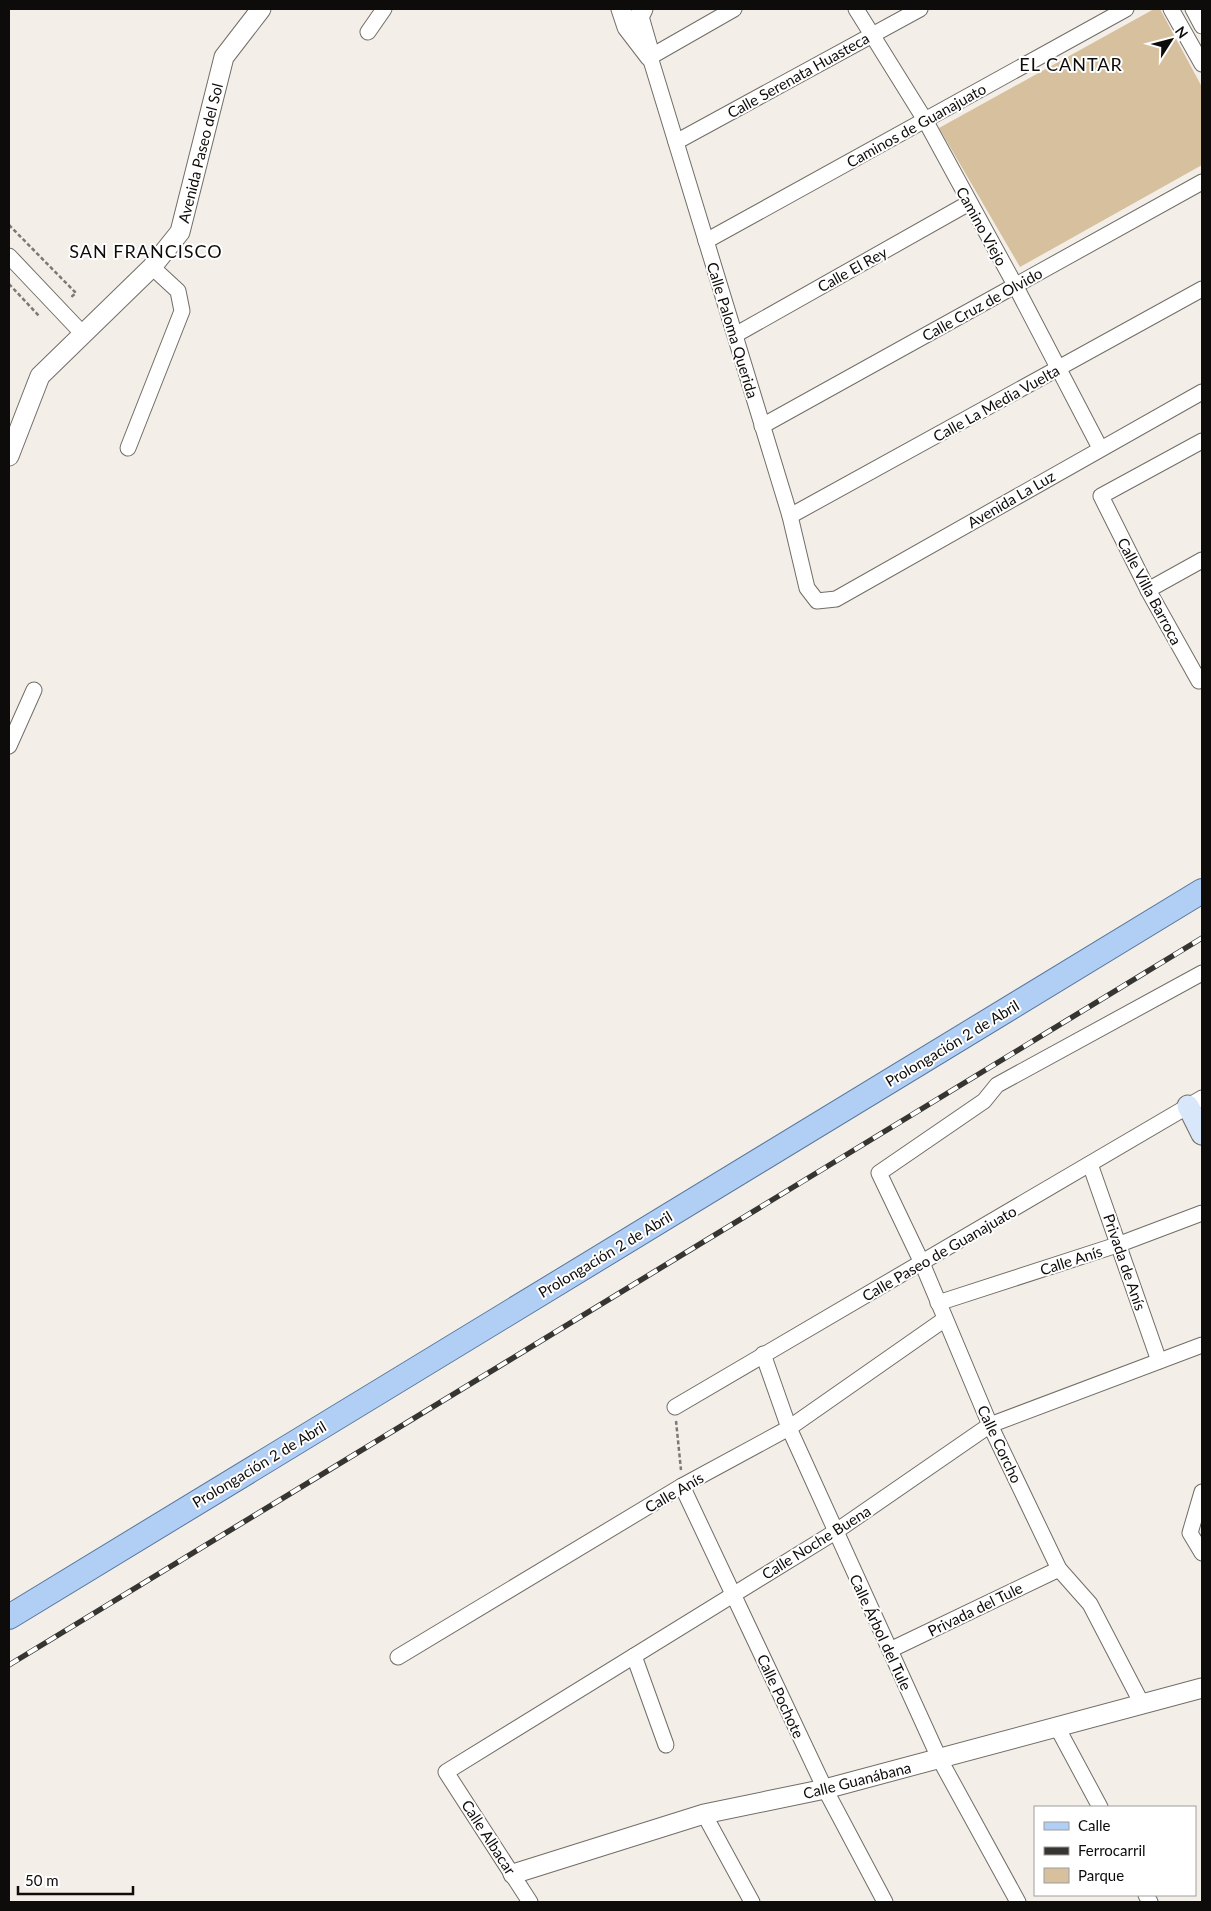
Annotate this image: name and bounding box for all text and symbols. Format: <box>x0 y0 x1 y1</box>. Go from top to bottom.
north arrow <box>1146 15 1196 65</box>
text: N <box>1172 23 1192 41</box>
street label: Calle Serenata Huasteca <box>724 29 872 121</box>
district label: EL CANTAR <box>1019 53 1123 75</box>
street label: Caminos de Guanajuato <box>843 79 989 171</box>
street label: Avenida Paseo del Sol <box>174 81 226 225</box>
street label: Camino Viejo <box>953 183 1011 269</box>
district label: SAN FRANCISCO <box>69 240 223 262</box>
street label: Calle El Rey <box>814 242 890 295</box>
street label: Calle Paloma Querida <box>704 260 762 400</box>
street label: Calle Cruz de Olvido <box>919 264 1045 344</box>
street label: Calle La Media Vuelta <box>930 361 1062 445</box>
street label: Avenida La Luz <box>964 467 1058 531</box>
street label: Calle Villa Barroca <box>1114 534 1186 648</box>
street label: Prolongación 2 de Abril <box>882 996 1022 1090</box>
street label: Calle Paseo de Guanajuato <box>859 1201 1019 1305</box>
street label: Prolongación 2 de Abril <box>535 1207 675 1301</box>
street label: Privada de Anís <box>1100 1211 1150 1313</box>
street label: Calle Anís <box>1038 1241 1104 1279</box>
street label: Calle Corcho <box>974 1402 1026 1486</box>
street label: Prolongación 2 de Abril <box>189 1417 329 1511</box>
street label: Calle Anís <box>642 1468 706 1516</box>
street label: Calle Noche Buena <box>758 1501 874 1583</box>
street label: Calle Árbol del Tule <box>846 1571 916 1693</box>
street label: Privada del Tule <box>925 1578 1025 1640</box>
street label: Calle Pochote <box>754 1651 808 1741</box>
street label: Calle Guanábana <box>801 1758 913 1802</box>
street label: Calle Albacar <box>458 1796 520 1878</box>
legend <box>1034 1806 1196 1896</box>
text: Calle <box>1078 1816 1111 1834</box>
text: Ferrocarril <box>1078 1841 1146 1859</box>
scale bar <box>18 1864 132 1896</box>
text: Parque <box>1078 1866 1124 1884</box>
text: 50 m <box>25 1871 59 1889</box>

